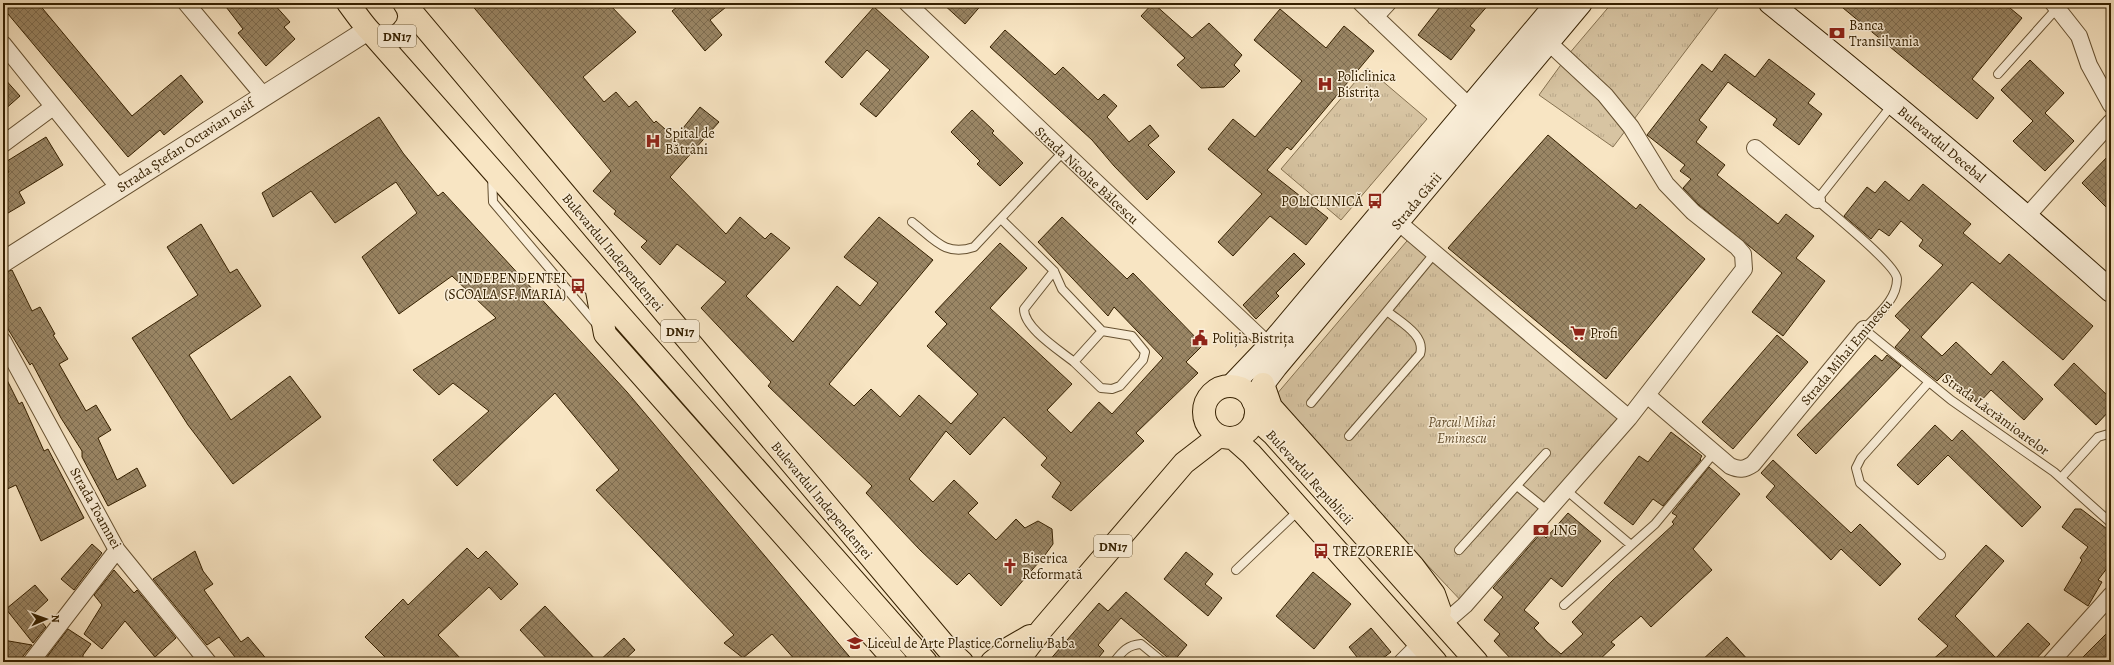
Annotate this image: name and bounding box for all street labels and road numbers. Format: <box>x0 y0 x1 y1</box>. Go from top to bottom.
road number: DN17 <box>378 25 416 47</box>
street label: Strada Ștefan Octavian Iosif <box>113 93 260 197</box>
street label: Bulevardul Decebal <box>1894 102 1990 187</box>
street label: Strada Nicolae Bălcescu <box>1031 122 1143 229</box>
street label: Strada Gării <box>1387 169 1446 234</box>
street label: Bulevardul Independenței <box>558 189 668 315</box>
street label: Strada Mihai Eminescu <box>1796 295 1897 410</box>
road number: DN17 <box>661 320 699 342</box>
street label: Strada Lăcrămioarelor <box>1938 369 2054 460</box>
street label: Bulevardul Republicii <box>1262 426 1358 529</box>
street label: Bulevardul Independenței <box>767 437 877 563</box>
street label: Strada Toamnei <box>65 464 126 552</box>
road number: DN17 <box>1094 535 1132 557</box>

